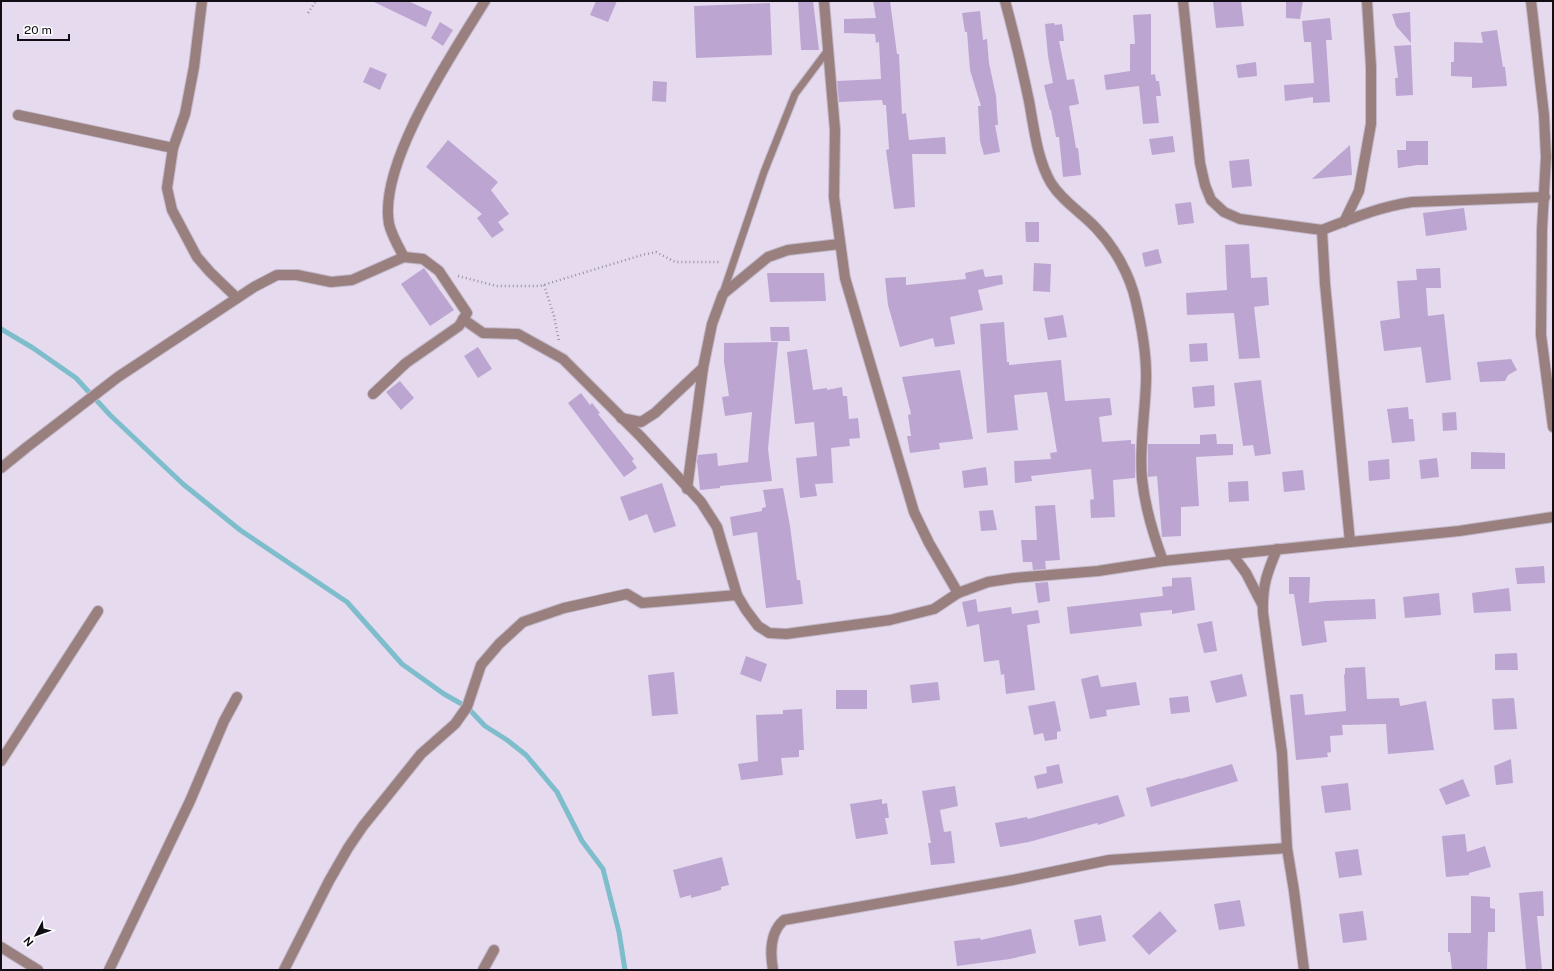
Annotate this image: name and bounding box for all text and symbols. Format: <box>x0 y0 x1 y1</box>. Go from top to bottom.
scale bar <box>18 16 69 42</box>
text: 20 m <box>24 23 52 37</box>
north arrow <box>16 915 56 955</box>
text: N <box>21 934 36 949</box>

